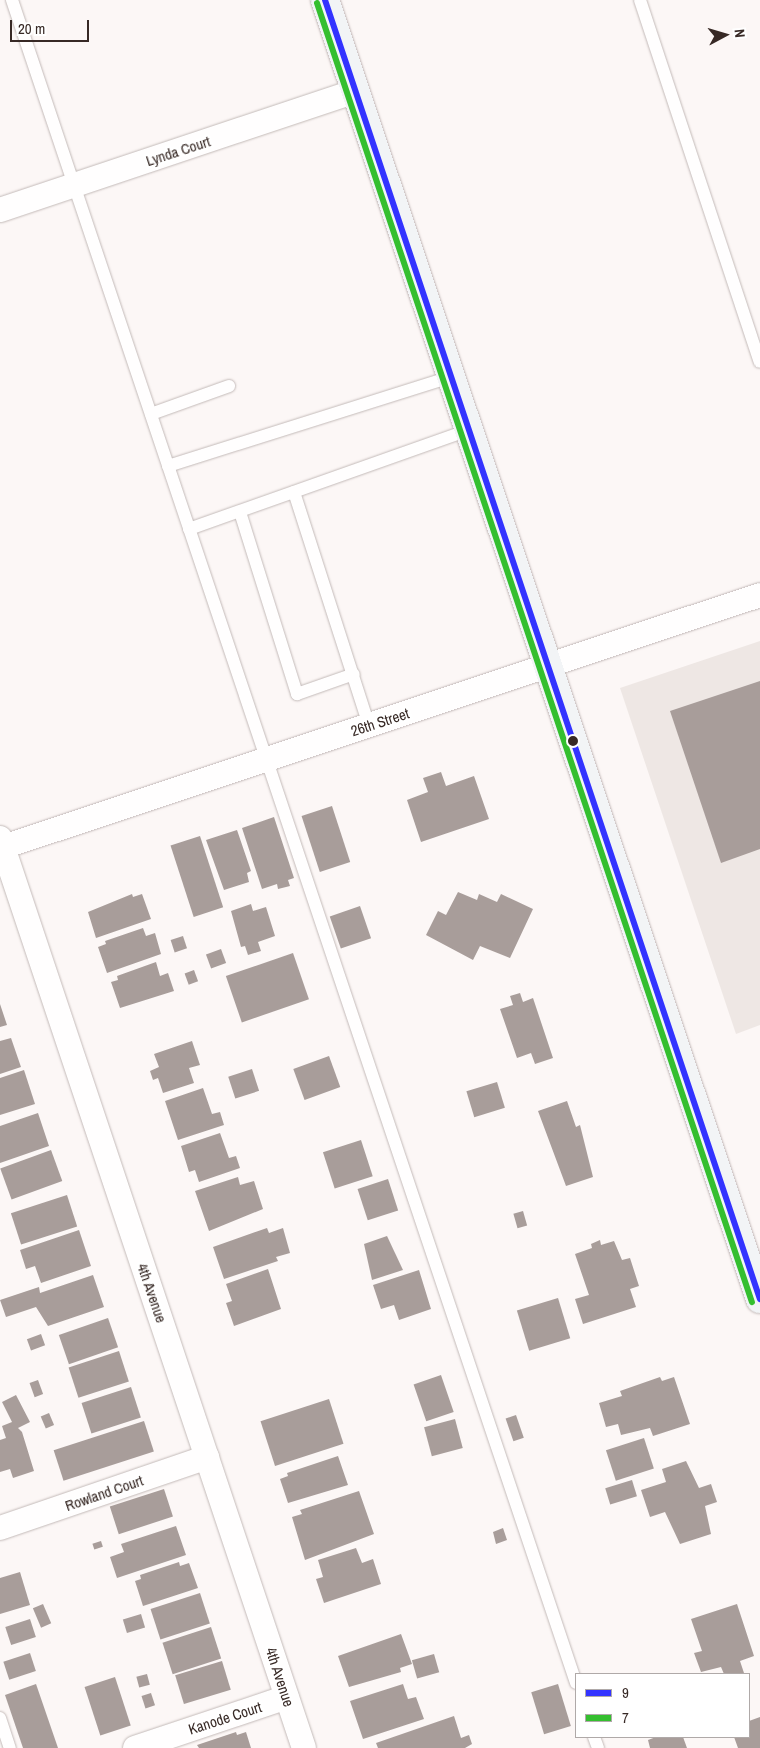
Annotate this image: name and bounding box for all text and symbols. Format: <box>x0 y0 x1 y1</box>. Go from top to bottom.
scale bar <box>12 10 91 42</box>
north arrow <box>700 10 750 60</box>
text: 20 m <box>18 18 45 39</box>
text: N <box>731 28 749 38</box>
street label: Lynda Court <box>144 132 212 170</box>
street label: 26th Street <box>349 704 411 740</box>
unlabelled marker <box>568 736 578 746</box>
street label: 4th Avenue <box>133 1261 171 1325</box>
street label: Rowland Court <box>63 1471 145 1515</box>
street label: 4th Avenue <box>262 1645 298 1709</box>
legend <box>575 1673 750 1738</box>
text: 9 <box>622 1682 629 1703</box>
street label: Kanode Court <box>186 1698 264 1738</box>
text: 7 <box>622 1707 629 1728</box>

